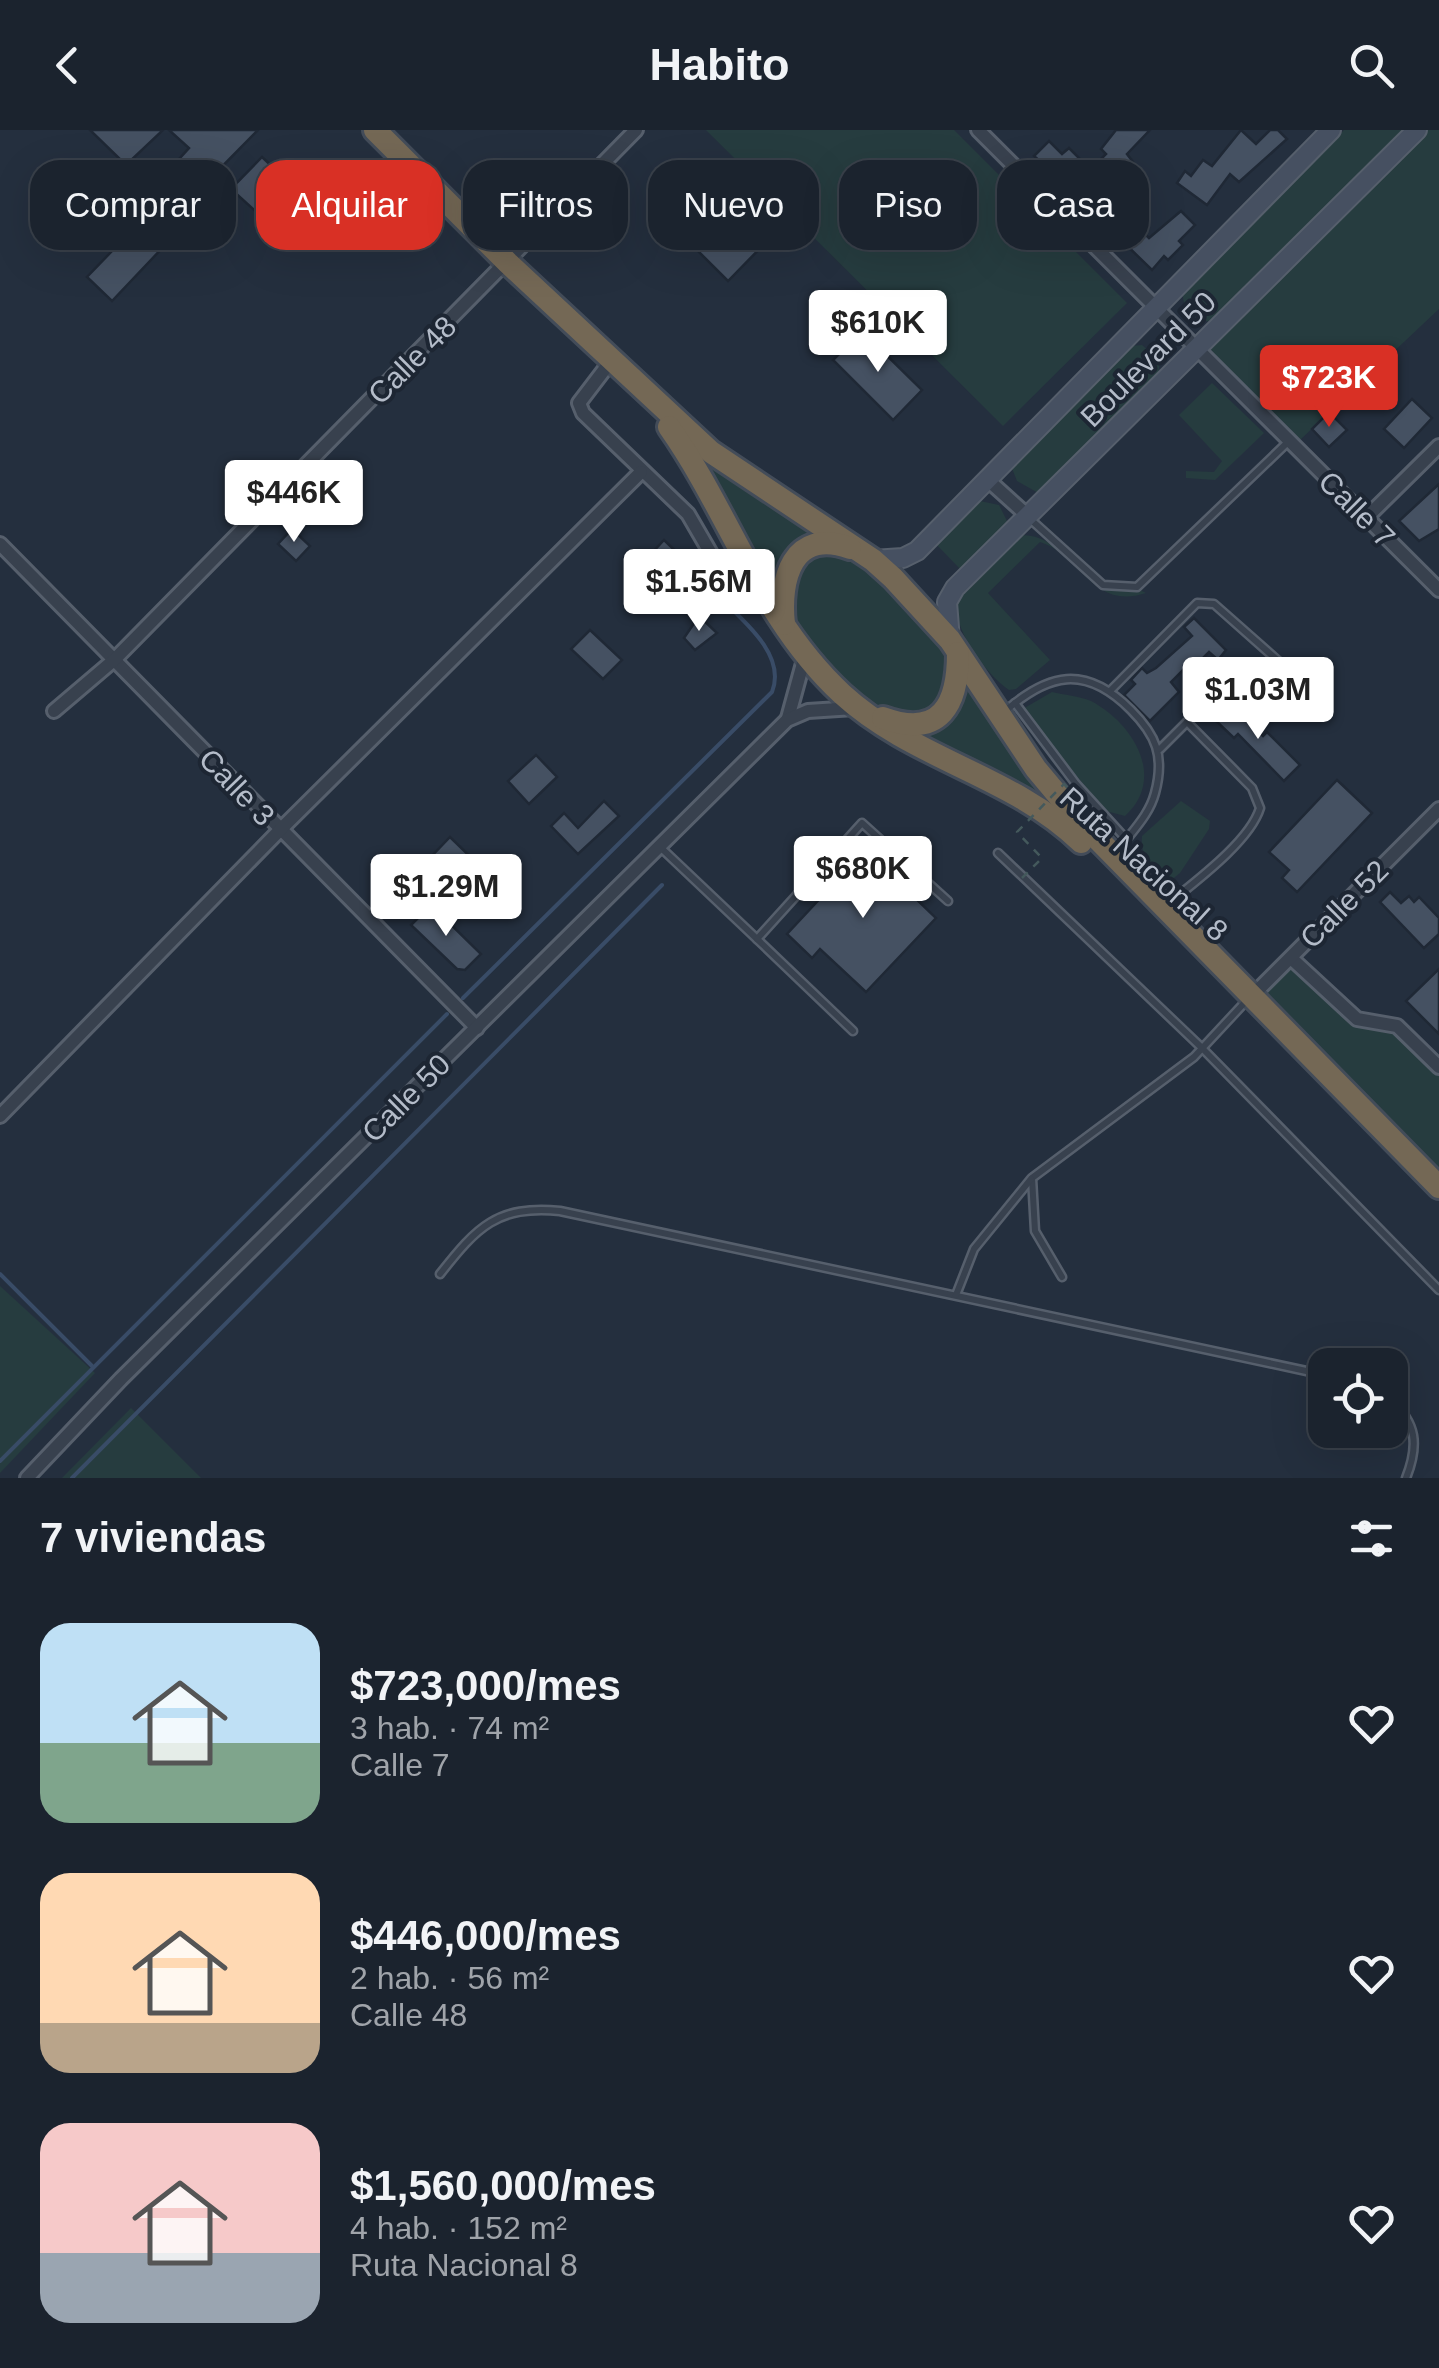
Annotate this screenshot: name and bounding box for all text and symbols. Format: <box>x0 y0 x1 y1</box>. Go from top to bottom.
icon: back <box>40 38 95 93</box>
icon: search <box>1344 38 1399 93</box>
text: Habito <box>650 39 790 90</box>
chip: Comprar <box>30 160 236 250</box>
chip: Alquilar <box>256 160 443 250</box>
chip: Filtros <box>463 160 628 250</box>
chip: Nuevo <box>648 160 819 250</box>
chip: Piso <box>839 160 977 250</box>
chip: Casa <box>997 160 1149 250</box>
street label: Boulevard 50 <box>1074 285 1222 433</box>
pin: $610K <box>808 290 948 375</box>
text: $610K <box>831 304 925 340</box>
street label: Calle 48 <box>361 309 463 411</box>
pin: $723K <box>1259 345 1399 430</box>
text: $723K <box>1282 359 1376 395</box>
pin: $446K <box>224 460 364 545</box>
street label: Calle 7 <box>1312 464 1402 554</box>
text: $446K <box>247 474 341 510</box>
pin: $1.56M <box>618 549 780 634</box>
text: $1.56M <box>646 563 752 599</box>
pin: $1.03M <box>1177 657 1339 742</box>
text: $1.03M <box>1205 671 1311 707</box>
street label: Calle 3 <box>193 742 281 832</box>
street label: Ruta Nacional 8 <box>1054 780 1234 948</box>
pin: $680K <box>793 836 933 921</box>
text: $680K <box>816 850 910 886</box>
street label: Calle 52 <box>1293 853 1395 955</box>
pin: $1.29M <box>365 854 527 939</box>
text: $1.29M <box>393 868 499 904</box>
street label: Calle 50 <box>355 1047 457 1149</box>
map controls <box>1308 1348 1408 1448</box>
button: locate <box>1308 1348 1408 1448</box>
icon: filters <box>1344 1511 1399 1566</box>
text: 7 viviendas <box>40 1514 266 1561</box>
text: $723,000/mes <box>350 1662 621 1709</box>
icon: home <box>120 1663 240 1783</box>
icon: heart <box>1344 1696 1399 1751</box>
text: 3 hab. · 74 m² <box>350 1710 549 1746</box>
text: Calle 7 <box>350 1747 450 1783</box>
text: $446,000/mes <box>350 1912 621 1959</box>
icon: home <box>120 1913 240 2033</box>
icon: heart <box>1344 1946 1399 2001</box>
text: 2 hab. · 56 m² <box>350 1960 549 1996</box>
text: Calle 48 <box>350 1997 467 2033</box>
text: $1,560,000/mes <box>350 2162 656 2209</box>
icon: home <box>120 2163 240 2283</box>
icon: heart <box>1344 2196 1399 2251</box>
text: 4 hab. · 152 m² <box>350 2210 567 2246</box>
text: Ruta Nacional 8 <box>350 2247 578 2283</box>

